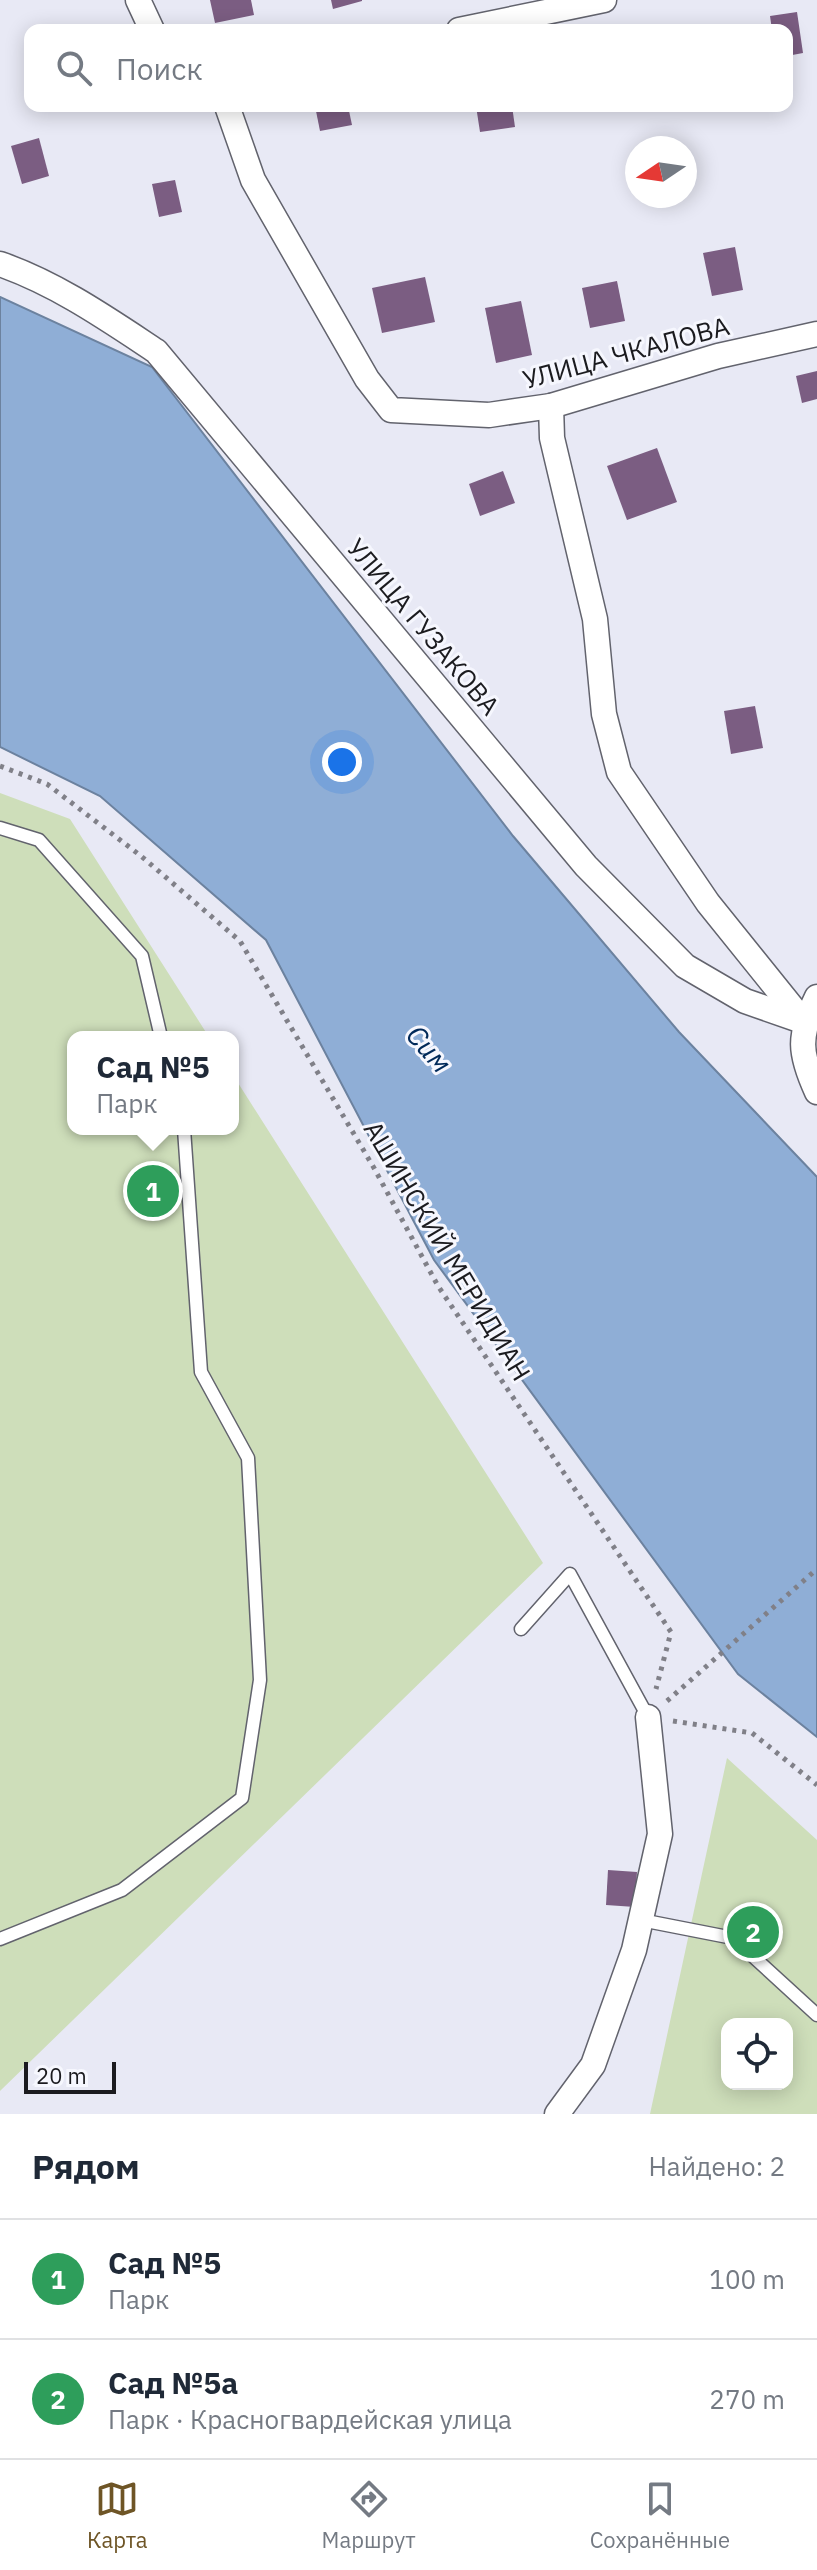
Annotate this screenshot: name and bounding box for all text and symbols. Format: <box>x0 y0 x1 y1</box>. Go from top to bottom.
search box <box>24 24 793 112</box>
icon: search <box>52 46 96 90</box>
text: Поиск <box>116 49 203 88</box>
north arrow <box>625 136 697 208</box>
street label: УЛИЦА ЧКАЛОВА <box>519 308 733 396</box>
street label: УЛИЦА ГУЗАКОВА <box>340 531 508 722</box>
your location <box>322 742 362 782</box>
water label: Сим <box>398 1017 460 1080</box>
popup <box>67 1031 239 1135</box>
text: Сад №5 <box>96 1047 210 1086</box>
text: Парк <box>96 1086 158 1120</box>
street label: АШИНСКИЙ МЕРИДИАН <box>357 1114 539 1387</box>
pin: 1 <box>127 1161 179 1221</box>
pin: 2 <box>727 1902 779 1962</box>
map controls <box>721 2018 793 2090</box>
button: locate <box>721 2018 793 2090</box>
scale bar <box>24 2058 116 2094</box>
text: 20 m <box>36 2061 87 2090</box>
text: Рядом <box>32 2144 140 2188</box>
text: Найдено: 2 <box>648 2149 785 2183</box>
text: Сад №5 <box>108 2243 221 2282</box>
text: 1 <box>50 2262 66 2296</box>
text: 100 m <box>709 2262 785 2296</box>
text: Парк <box>108 2282 169 2316</box>
text: Сад №5а <box>108 2363 238 2402</box>
text: 2 <box>50 2382 66 2416</box>
text: 270 m <box>709 2382 785 2416</box>
text: Парк · Красногвардейская улица <box>108 2402 512 2436</box>
tab: Карта <box>87 2477 148 2554</box>
tab: Маршрут <box>322 2477 416 2554</box>
tab: Сохранённые <box>590 2477 730 2554</box>

